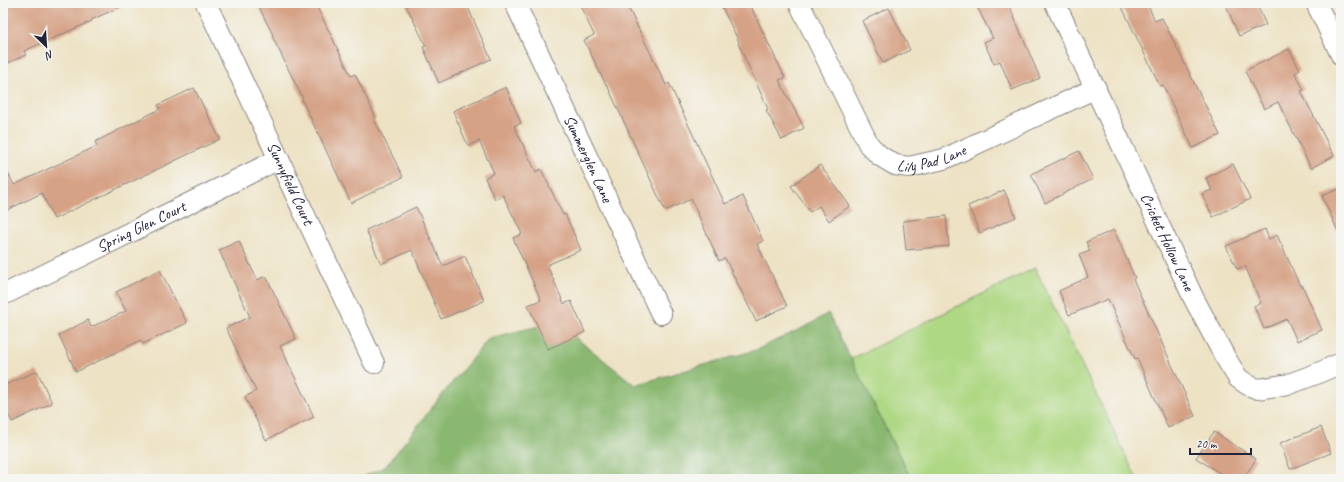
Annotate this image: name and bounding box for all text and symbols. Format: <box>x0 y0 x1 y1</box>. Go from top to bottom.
north arrow <box>26 26 66 66</box>
text: N <box>42 47 56 64</box>
street label: Summerglen Lane <box>559 112 618 207</box>
street label: Sunnyfield Court <box>262 139 319 229</box>
street label: Lily Pad Lane <box>896 139 971 177</box>
street label: Cricket Hollow Lane <box>1136 190 1199 296</box>
street label: Spring Glen Court <box>93 196 190 257</box>
scale bar <box>1190 430 1251 456</box>
text: 20 m <box>1196 436 1218 452</box>

